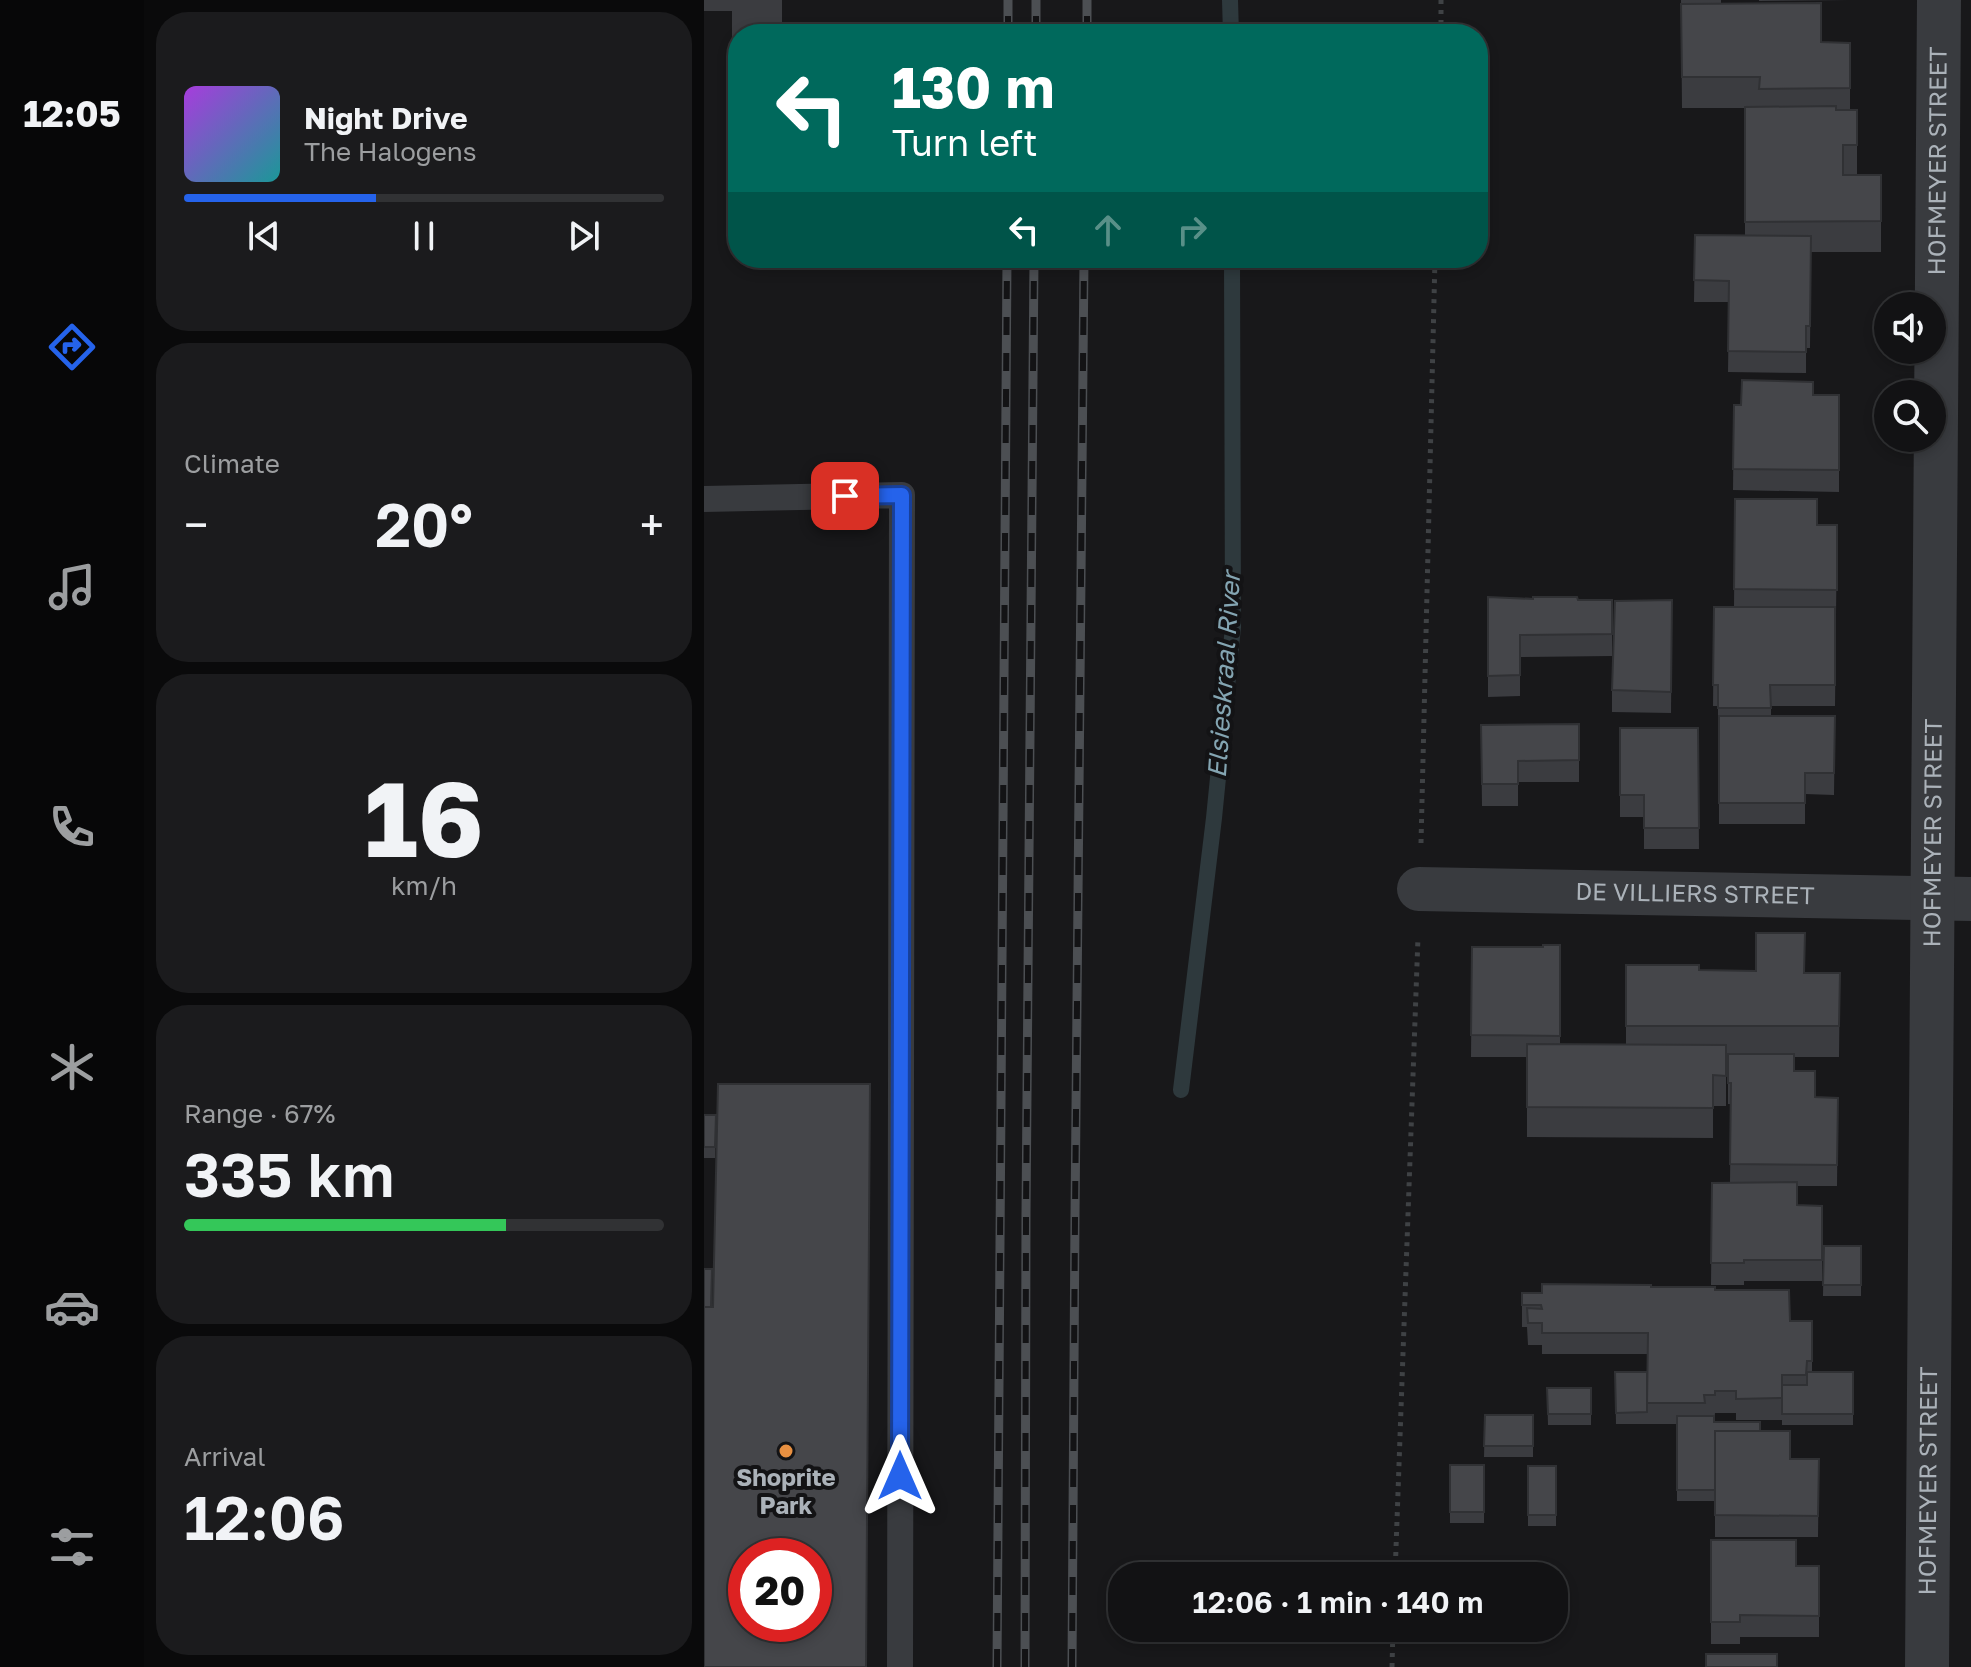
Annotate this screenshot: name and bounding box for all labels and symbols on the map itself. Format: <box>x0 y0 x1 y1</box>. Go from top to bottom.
street label: HOFMEYER STREET <box>1921 46 1952 276</box>
pin <box>811 462 879 530</box>
water label: Elsieskraal River <box>1201 567 1246 779</box>
street label: HOFMEYER STREET <box>1916 718 1947 948</box>
street label: DE VILLIERS STREET <box>1575 876 1815 909</box>
street label: HOFMEYER STREET <box>1912 1366 1942 1596</box>
position arrow <box>858 1434 942 1518</box>
marker: Shoprite Park <box>777 1442 795 1460</box>
place label: Shoprite Park <box>736 1462 836 1519</box>
speed limit sign: 20 <box>728 1538 832 1642</box>

